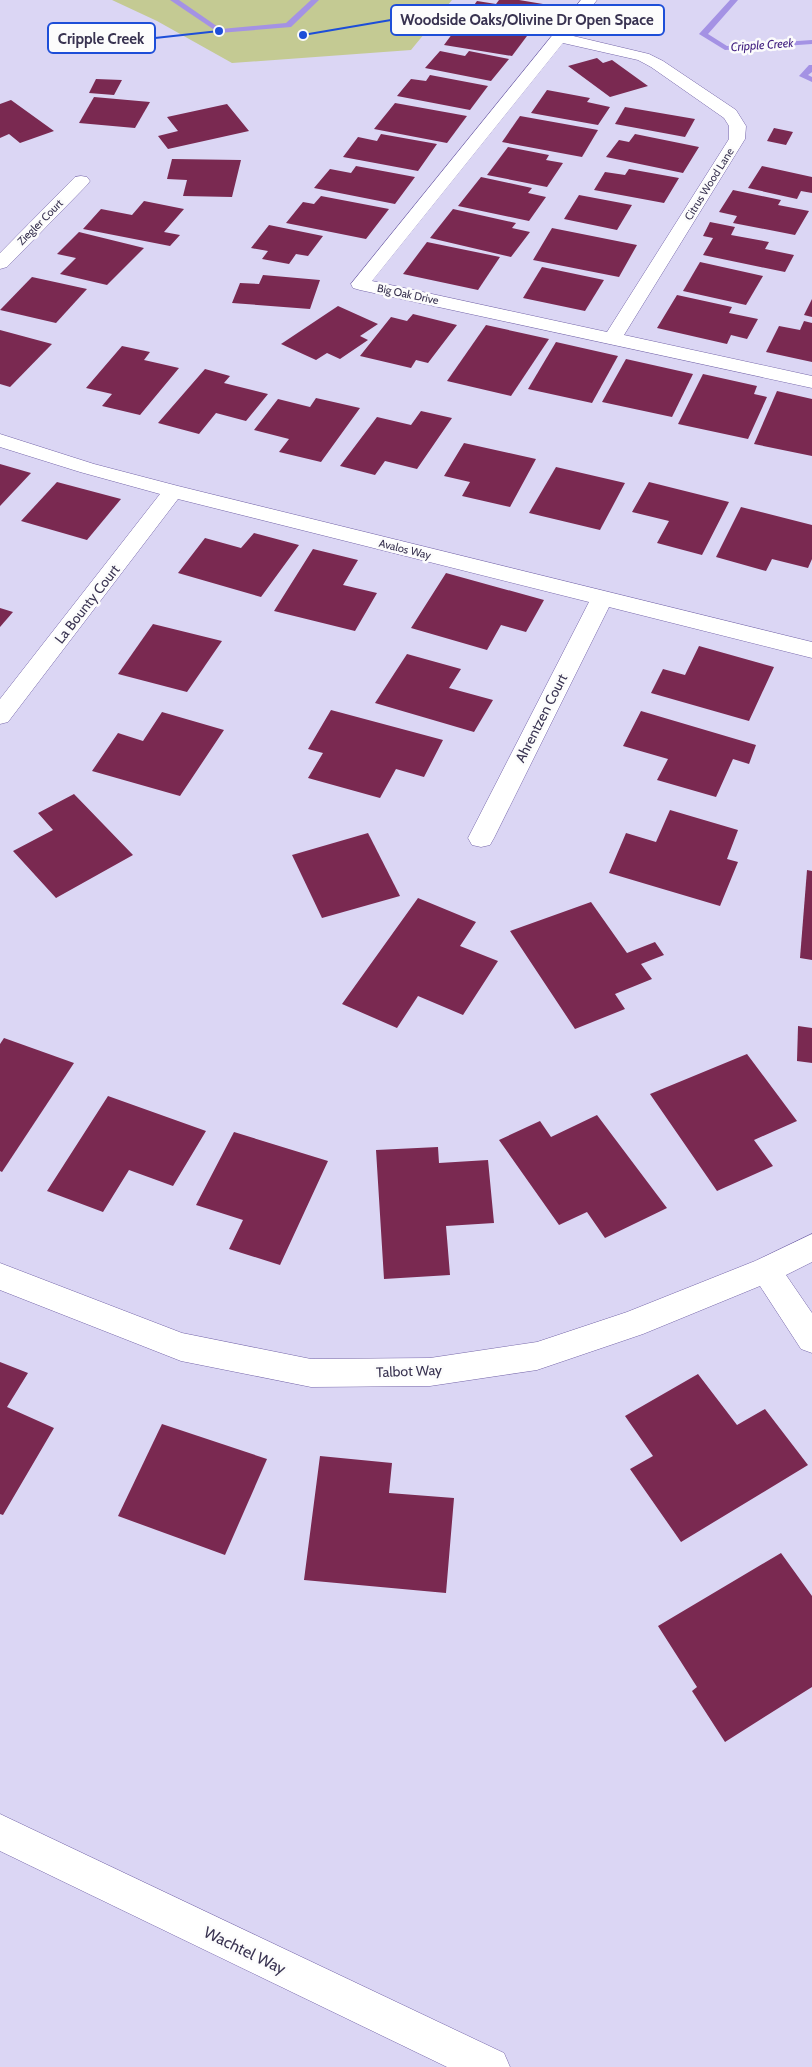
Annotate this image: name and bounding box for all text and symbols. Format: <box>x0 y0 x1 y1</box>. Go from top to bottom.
callout: Woodside Oaks/Olivine Dr Open Space <box>391 5 664 35</box>
text: Woodside Oaks/Olivine Dr Open Space <box>400 11 654 29</box>
callout: Cripple Creek <box>48 23 155 53</box>
text: Cripple Creek <box>58 30 145 48</box>
water label: Cripple Creek <box>730 35 795 54</box>
street label: Citrus Wood Lane <box>681 145 737 223</box>
street label: Ziegler Court <box>14 196 66 248</box>
street label: Big Oak Drive <box>376 281 440 307</box>
street label: Avalos Way <box>377 536 433 562</box>
street label: La Bounty Court <box>50 561 124 647</box>
street label: Ahrentzen Court <box>511 670 571 765</box>
street label: Talbot Way <box>376 1361 442 1381</box>
street label: Wachtel Way <box>201 1922 289 1978</box>

